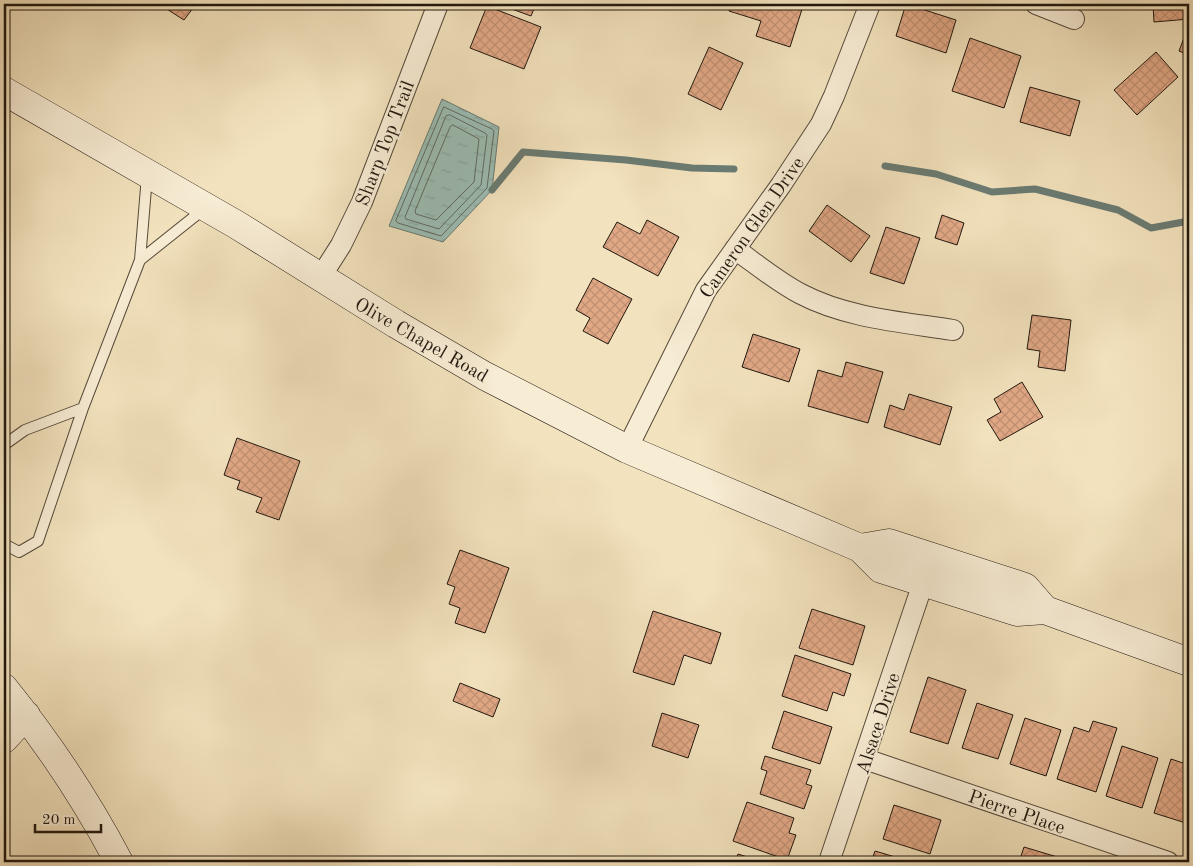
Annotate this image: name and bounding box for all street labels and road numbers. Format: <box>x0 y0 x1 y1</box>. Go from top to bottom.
street label: Sharp Top Trail <box>354 79 419 209</box>
street label: Cameron Glen Drive <box>697 154 809 302</box>
street label: Olive Chapel Road <box>351 295 491 387</box>
street label: Alsace Drive <box>854 671 905 777</box>
street label: Pierre Place <box>965 788 1067 839</box>

